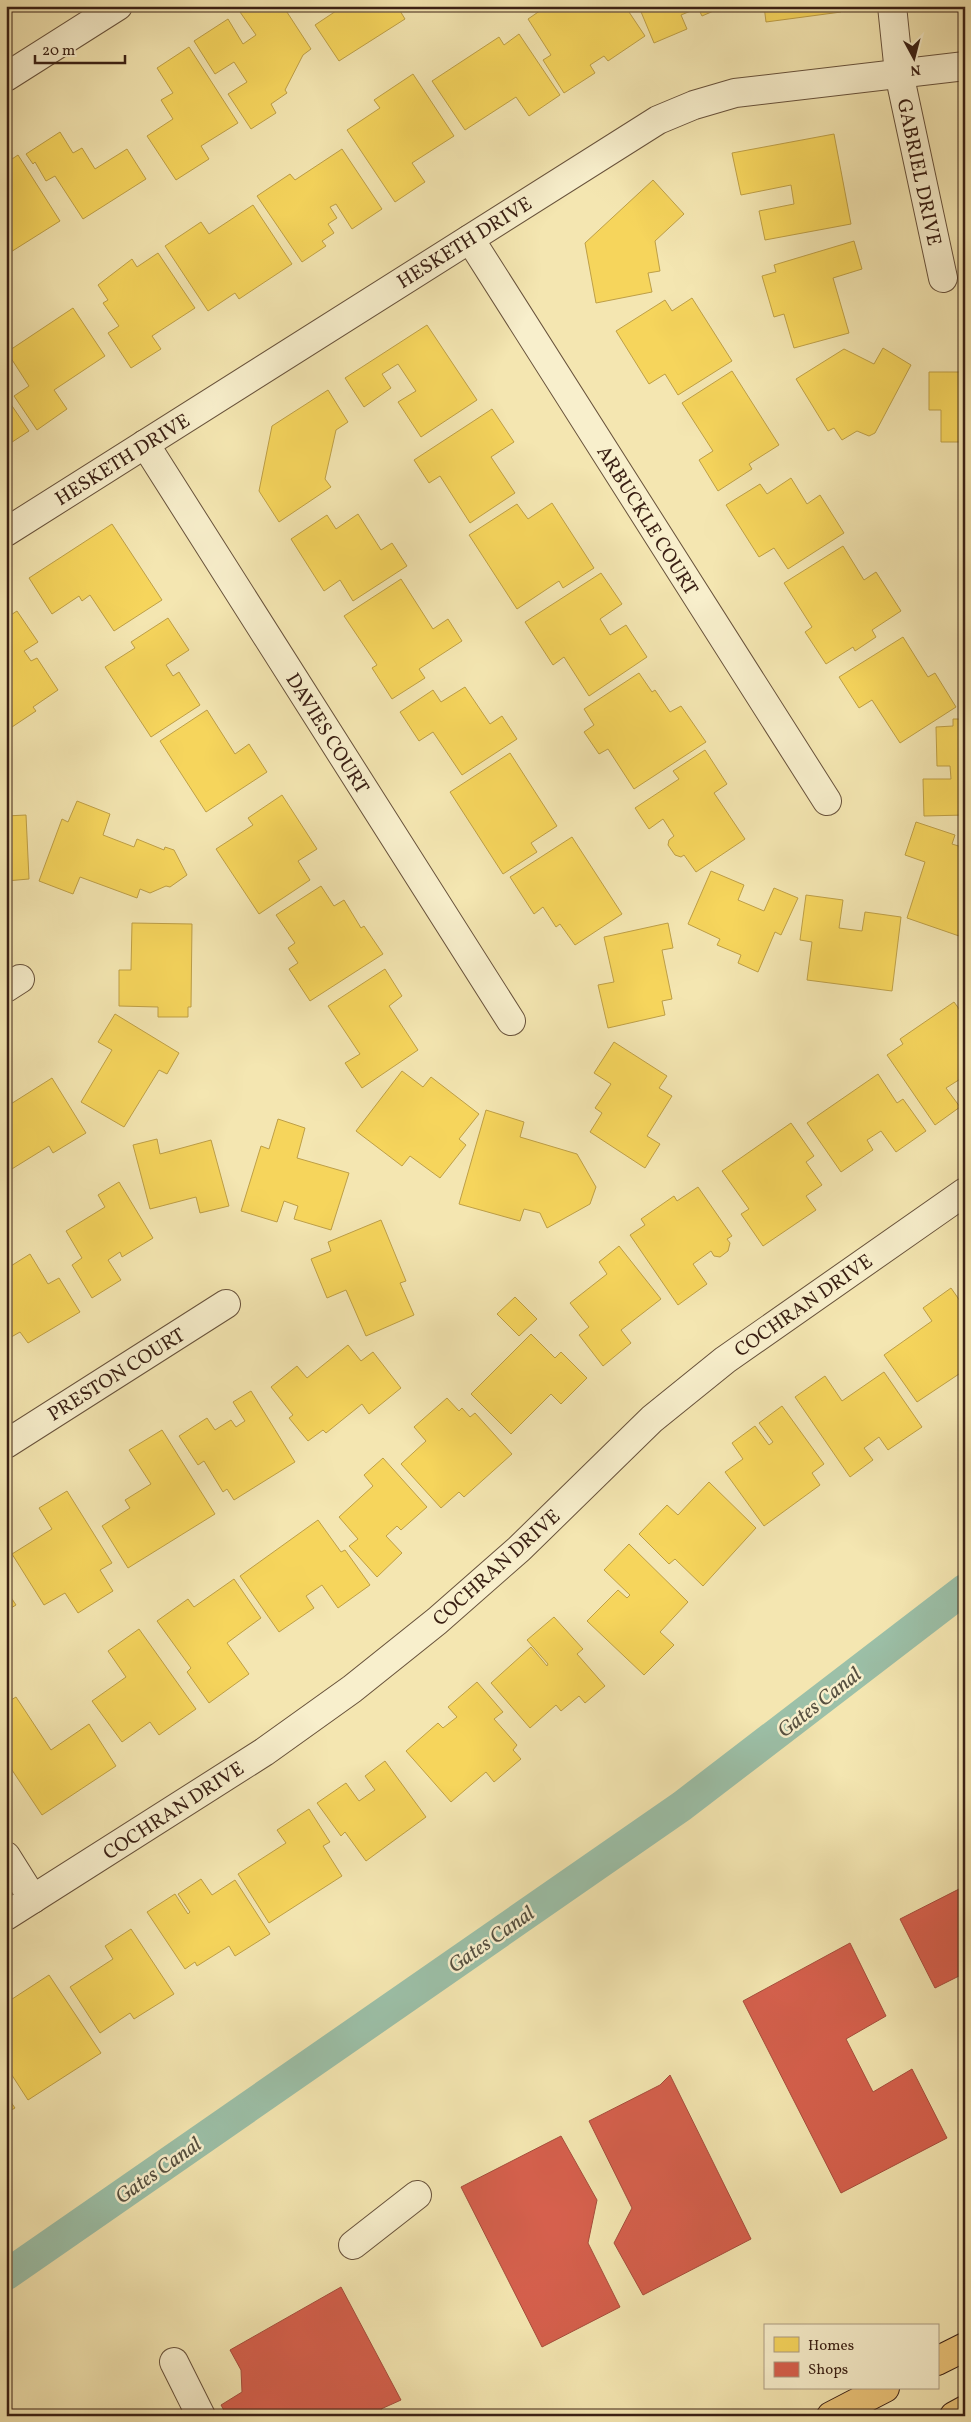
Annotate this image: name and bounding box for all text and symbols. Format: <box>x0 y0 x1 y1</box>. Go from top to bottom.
scale bar <box>35 32 125 64</box>
north arrow <box>888 32 938 82</box>
text: 20 m <box>42 41 75 62</box>
text: N <box>909 59 922 79</box>
street label: GABRIEL DRIVE <box>889 96 947 249</box>
street label: HESKETH DRIVE <box>392 191 538 297</box>
street label: HESKETH DRIVE <box>50 408 196 514</box>
street label: ARBUCKLE COURT <box>589 441 704 602</box>
street label: DAVIES COURT <box>278 668 375 800</box>
street label: COCHRAN DRIVE <box>729 1248 879 1365</box>
street label: PRESTON COURT <box>43 1322 191 1429</box>
street label: COCHRAN DRIVE <box>427 1504 567 1633</box>
water label: Gates Canal <box>772 1661 868 1745</box>
street label: COCHRAN DRIVE <box>98 1756 250 1868</box>
water label: Gates Canal <box>443 1900 541 1981</box>
water label: Gates Canal <box>110 2131 208 2212</box>
legend <box>764 2324 938 2390</box>
text: Homes <box>808 2336 854 2357</box>
text: Shops <box>808 2360 848 2381</box>

